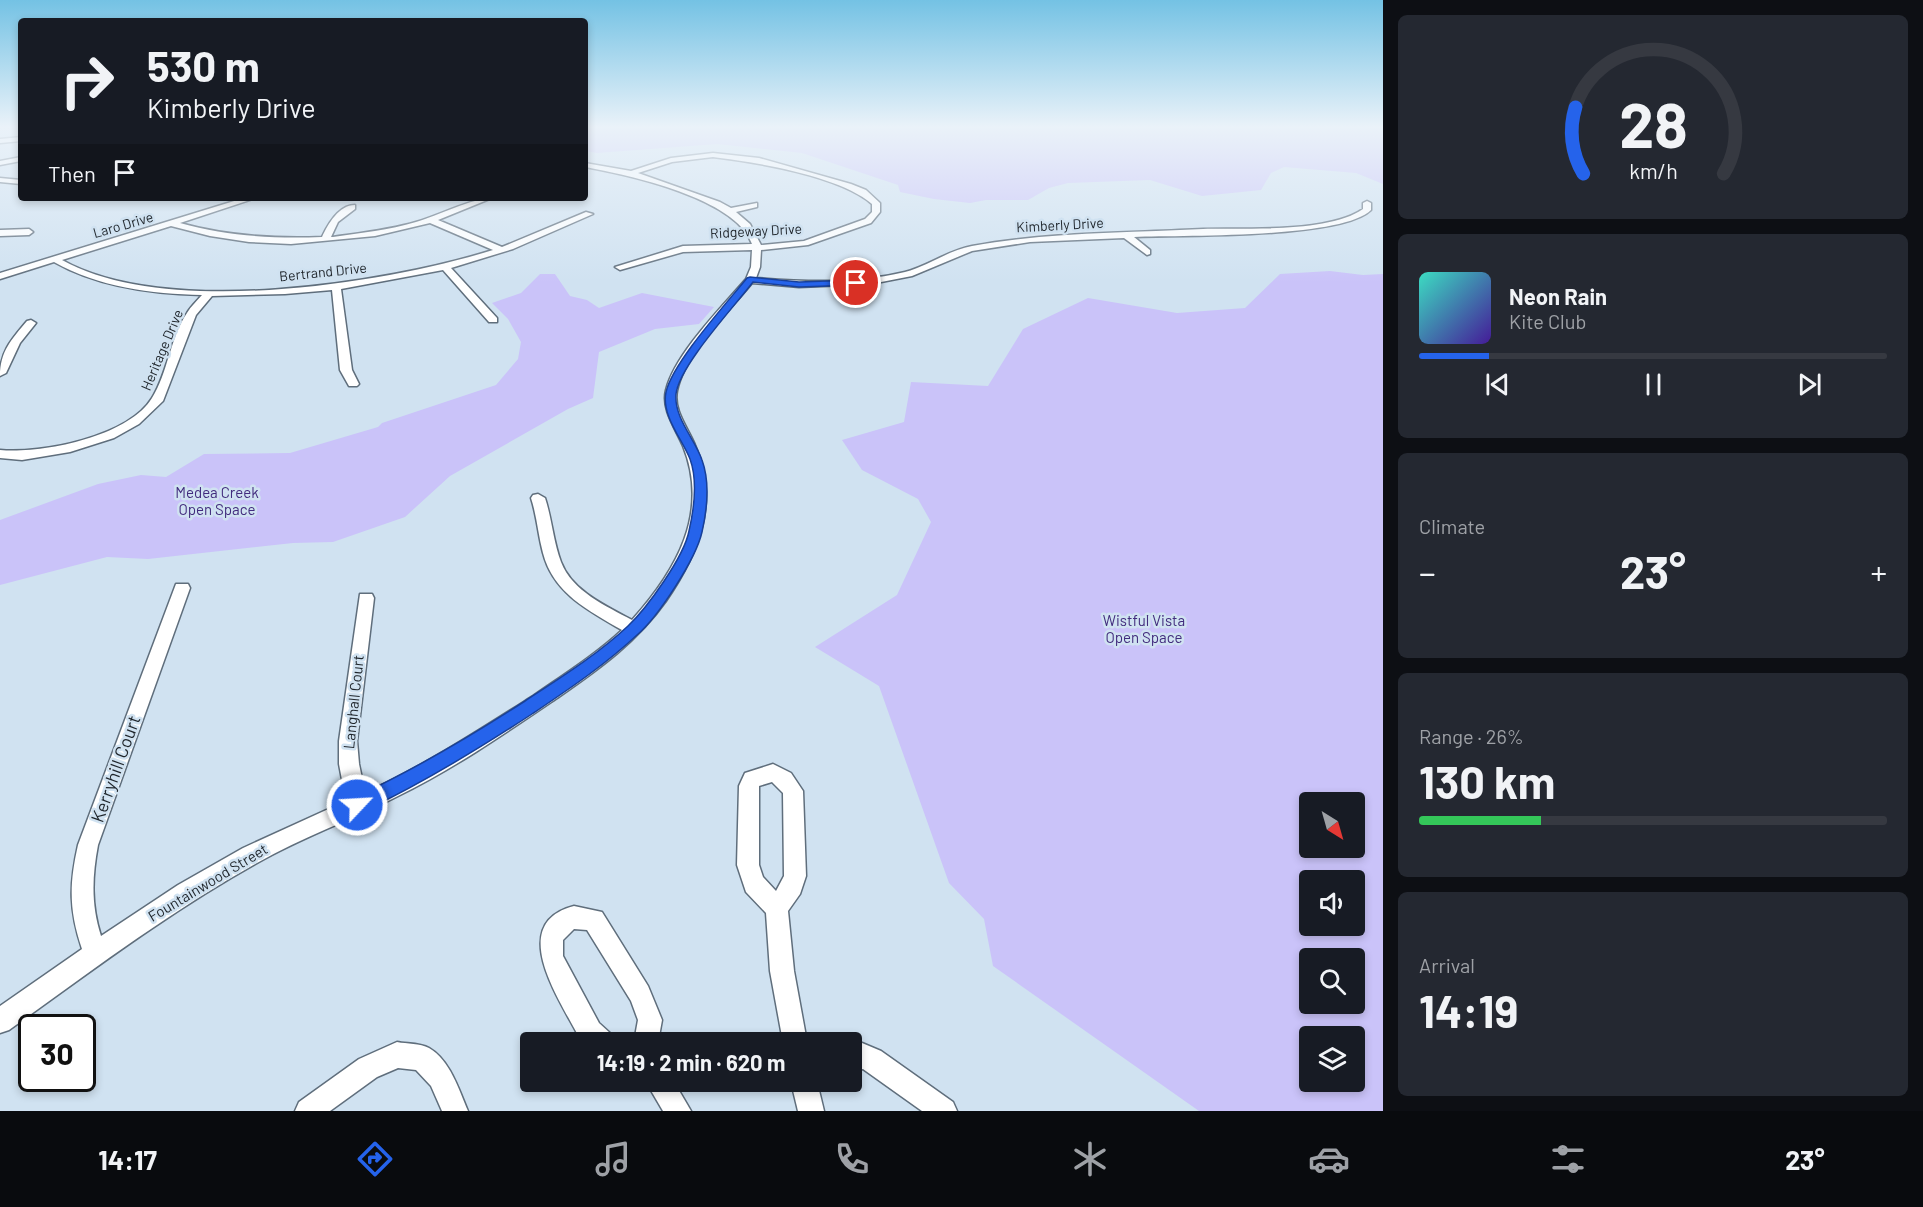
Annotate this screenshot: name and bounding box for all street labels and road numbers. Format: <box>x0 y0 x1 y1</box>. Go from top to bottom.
street label: Laro Drive <box>91 208 155 241</box>
street label: Kimberly Drive <box>1016 214 1104 235</box>
street label: Ridgeway Drive <box>710 220 802 241</box>
street label: Bertrand Drive <box>278 258 368 285</box>
street label: Heritage Drive <box>137 307 186 393</box>
street label: Langhall Court <box>339 654 367 750</box>
street label: Kerryhill Court <box>86 712 145 825</box>
street label: Fountainwood Street <box>144 839 270 925</box>

